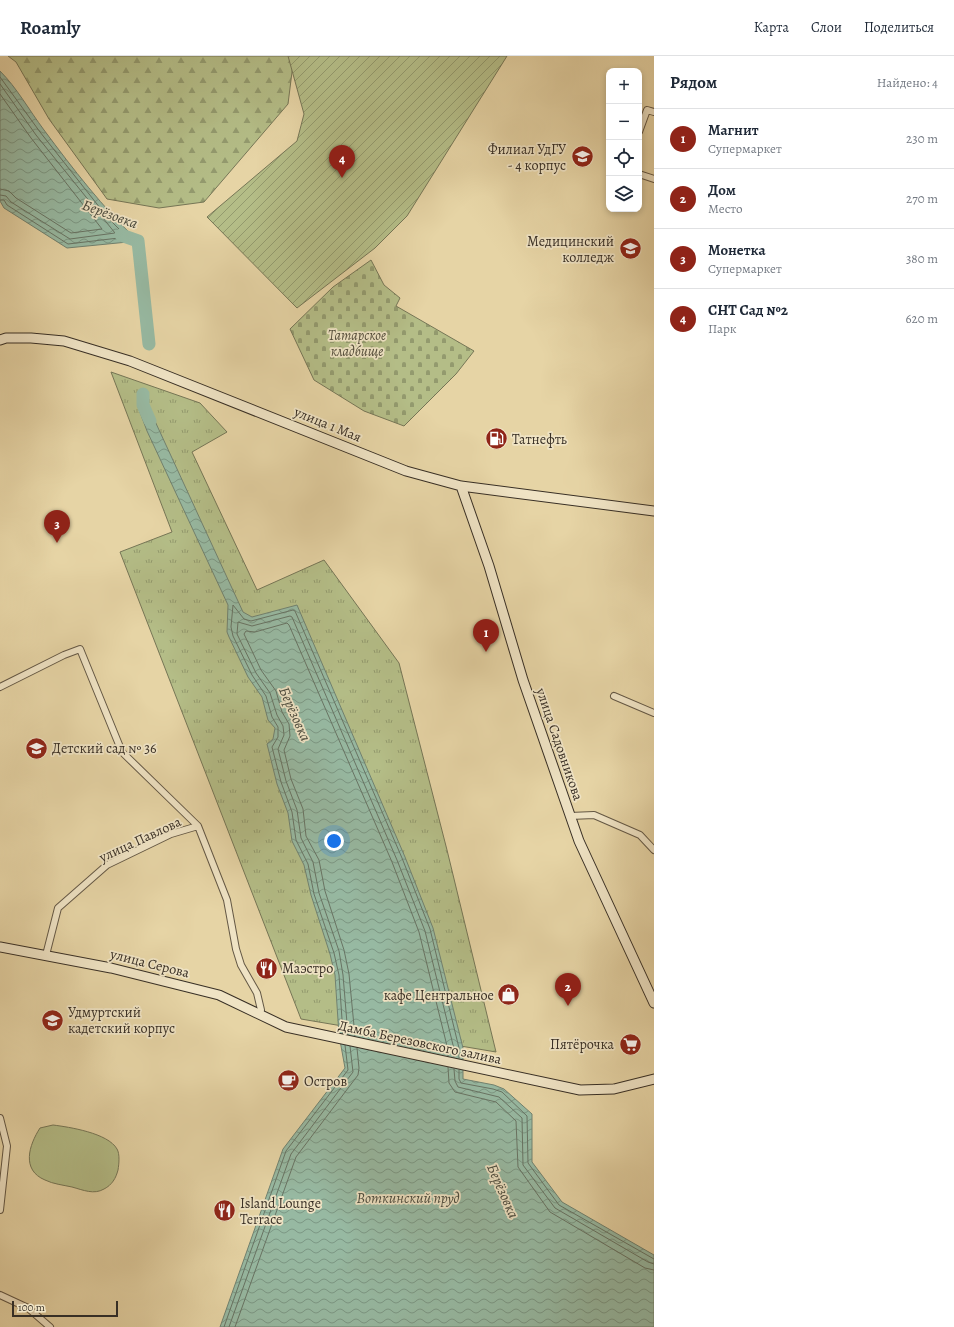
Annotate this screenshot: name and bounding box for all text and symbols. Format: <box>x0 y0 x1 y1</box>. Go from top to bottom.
text: Roamly <box>20 15 80 41</box>
text: Карта <box>754 18 789 37</box>
text: Слои <box>811 18 842 37</box>
text: Поделиться <box>864 18 934 37</box>
map controls <box>606 68 642 212</box>
button: + <box>606 68 642 104</box>
text: Рядом <box>670 71 717 94</box>
text: Найдено: 4 <box>877 74 938 91</box>
button: − <box>606 104 642 140</box>
text: Магнит <box>708 120 759 140</box>
text: 1 <box>681 130 685 147</box>
text: 230 m <box>906 130 938 147</box>
place label: Филиал УдГУ - 4 корпус <box>488 140 566 175</box>
button: locate <box>606 140 642 176</box>
text: Супермаркет <box>708 140 782 157</box>
school or university icon: Филиал УдГУ - 4 корпус <box>569 144 595 170</box>
pin: 4 <box>329 145 355 178</box>
button: layers <box>606 176 642 212</box>
text: Дом <box>708 180 736 200</box>
text: 2 <box>680 190 686 207</box>
text: 270 m <box>906 190 938 207</box>
water label: Берёзовка <box>79 195 141 233</box>
text: Место <box>708 200 743 217</box>
place label: Медицинский колледж <box>527 232 614 267</box>
school or university icon: Медицинский колледж <box>617 236 643 262</box>
text: Монетка <box>708 240 766 260</box>
text: 3 <box>680 250 686 267</box>
text: 380 m <box>906 250 938 267</box>
text: Супермаркет <box>708 260 782 277</box>
text: СНТ Сад №2 <box>708 300 788 320</box>
text: 4 <box>680 310 686 327</box>
text: 620 m <box>905 310 938 327</box>
text: Парк <box>708 320 737 337</box>
park label: Татарское кладбище <box>328 326 386 361</box>
street label: улица 1 Мая <box>290 402 365 447</box>
fuel station icon: Татнефть <box>483 426 509 452</box>
place label: Татнефть <box>512 430 567 449</box>
pin: 3 <box>44 510 70 543</box>
pin: 1 <box>473 619 499 652</box>
water label: Берёзовка <box>274 683 316 745</box>
street label: улица Садовникова <box>531 684 588 803</box>
school or university icon: Детский сад № 36 <box>23 735 49 761</box>
place label: Детский сад № 36 <box>52 739 156 758</box>
street label: улица Павлова <box>95 812 185 867</box>
your location <box>324 831 344 851</box>
street label: улица Серова <box>107 944 192 983</box>
restaurant icon: Маэстро <box>253 955 279 981</box>
place label: Маэстро <box>282 959 333 978</box>
pin: 2 <box>555 973 581 1006</box>
shop icon: кафе Центральное <box>496 982 522 1008</box>
place label: кафе Центральное <box>384 986 494 1005</box>
place label: Удмуртский кадетский корпус <box>68 1003 175 1038</box>
school or university icon: Удмуртский кадетский корпус <box>40 1007 66 1033</box>
street label: Дамба Березовского залива <box>337 1016 504 1069</box>
supermarket icon: Пятёрочка <box>617 1031 643 1057</box>
place label: Пятёрочка <box>550 1035 615 1054</box>
cafe icon: Остров <box>276 1068 302 1094</box>
place label: Остров <box>304 1072 347 1091</box>
water label: Берёзовка <box>482 1160 524 1222</box>
water label: Воткинский пруд <box>356 1188 460 1208</box>
place label: Island Lounge Terrace <box>240 1194 321 1229</box>
restaurant icon: Island Lounge Terrace <box>211 1198 237 1224</box>
scale bar <box>12 1299 118 1318</box>
text: 100 m <box>18 1300 45 1315</box>

